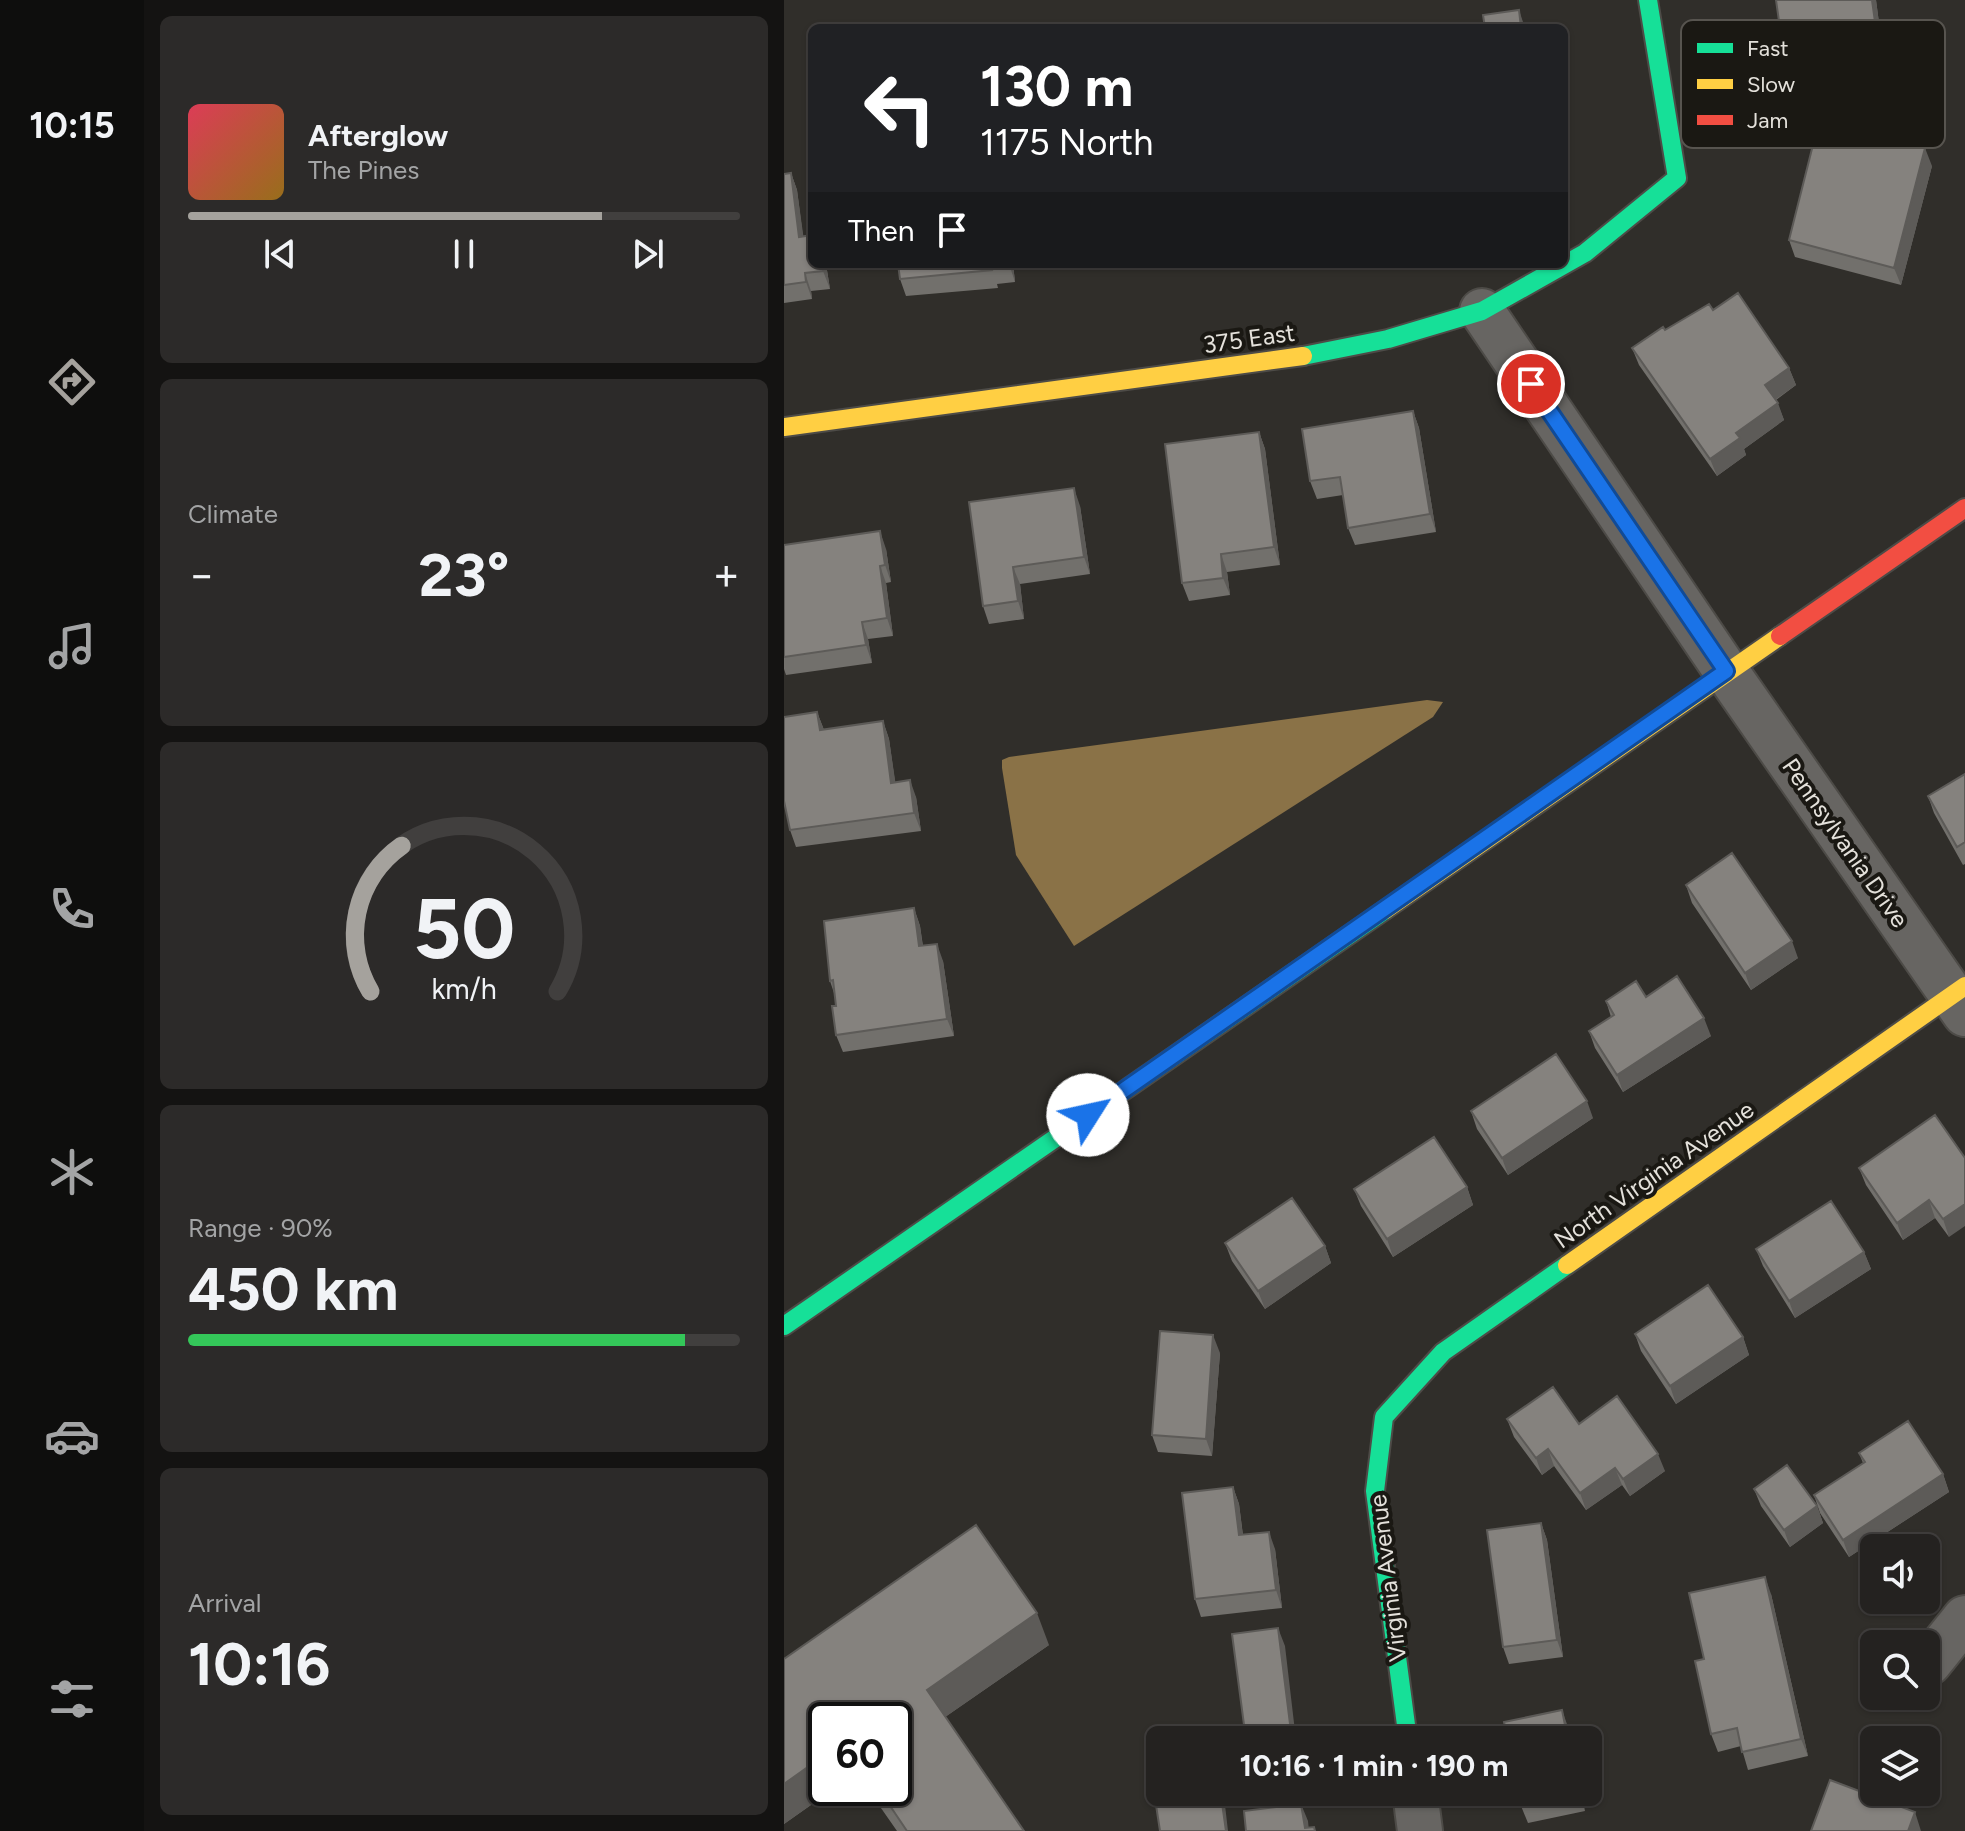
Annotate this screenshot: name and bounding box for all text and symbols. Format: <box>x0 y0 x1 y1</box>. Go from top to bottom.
legend <box>1681 20 1945 148</box>
text: Fast <box>1747 35 1789 62</box>
text: 130 m <box>980 53 1133 120</box>
icon: left <box>848 56 952 160</box>
text: Slow <box>1747 71 1796 98</box>
text: 10:15 <box>29 104 115 147</box>
text: Jam <box>1747 107 1788 134</box>
text: Afterglow <box>308 117 448 154</box>
text: 1175 North <box>980 121 1153 164</box>
text: The Pines <box>308 154 419 186</box>
icon: arrive <box>930 208 974 252</box>
text: Then <box>848 212 914 249</box>
icon: previous <box>258 232 302 276</box>
icon: pause <box>442 232 486 276</box>
icon: next <box>626 232 670 276</box>
street label: 375 East <box>1201 318 1297 359</box>
pin <box>1497 350 1565 418</box>
icon: directions <box>44 354 100 410</box>
icon: arrive <box>1509 362 1553 406</box>
text: Climate <box>188 498 278 530</box>
text: 23° <box>419 539 509 611</box>
text: − <box>188 548 215 601</box>
text: + <box>713 548 740 601</box>
icon: music <box>44 618 100 674</box>
street label: Pennsylvania Drive <box>1776 753 1915 933</box>
text: 50 <box>413 878 515 978</box>
icon: phone <box>44 881 100 937</box>
text: km/h <box>431 972 497 1006</box>
position arrow <box>1046 1073 1130 1157</box>
street label: North Virginia Avenue <box>1548 1095 1759 1255</box>
icon: climate <box>44 1144 100 1200</box>
text: Range · 90% <box>188 1212 333 1244</box>
text: 450 km <box>188 1253 399 1325</box>
icon: car <box>44 1408 100 1464</box>
street label: Virginia Avenue <box>1363 1493 1412 1663</box>
map controls <box>1860 1534 1940 1806</box>
button: sound <box>1860 1534 1940 1614</box>
text: Arrival <box>188 1587 261 1619</box>
text: 10:16 <box>188 1628 330 1700</box>
button: search <box>1860 1630 1940 1710</box>
icon: filters <box>44 1671 100 1727</box>
speed limit sign: 60 <box>808 1702 912 1806</box>
button: layers <box>1860 1726 1940 1806</box>
text: 10:16 · 1 min · 190 m <box>1239 1747 1509 1784</box>

